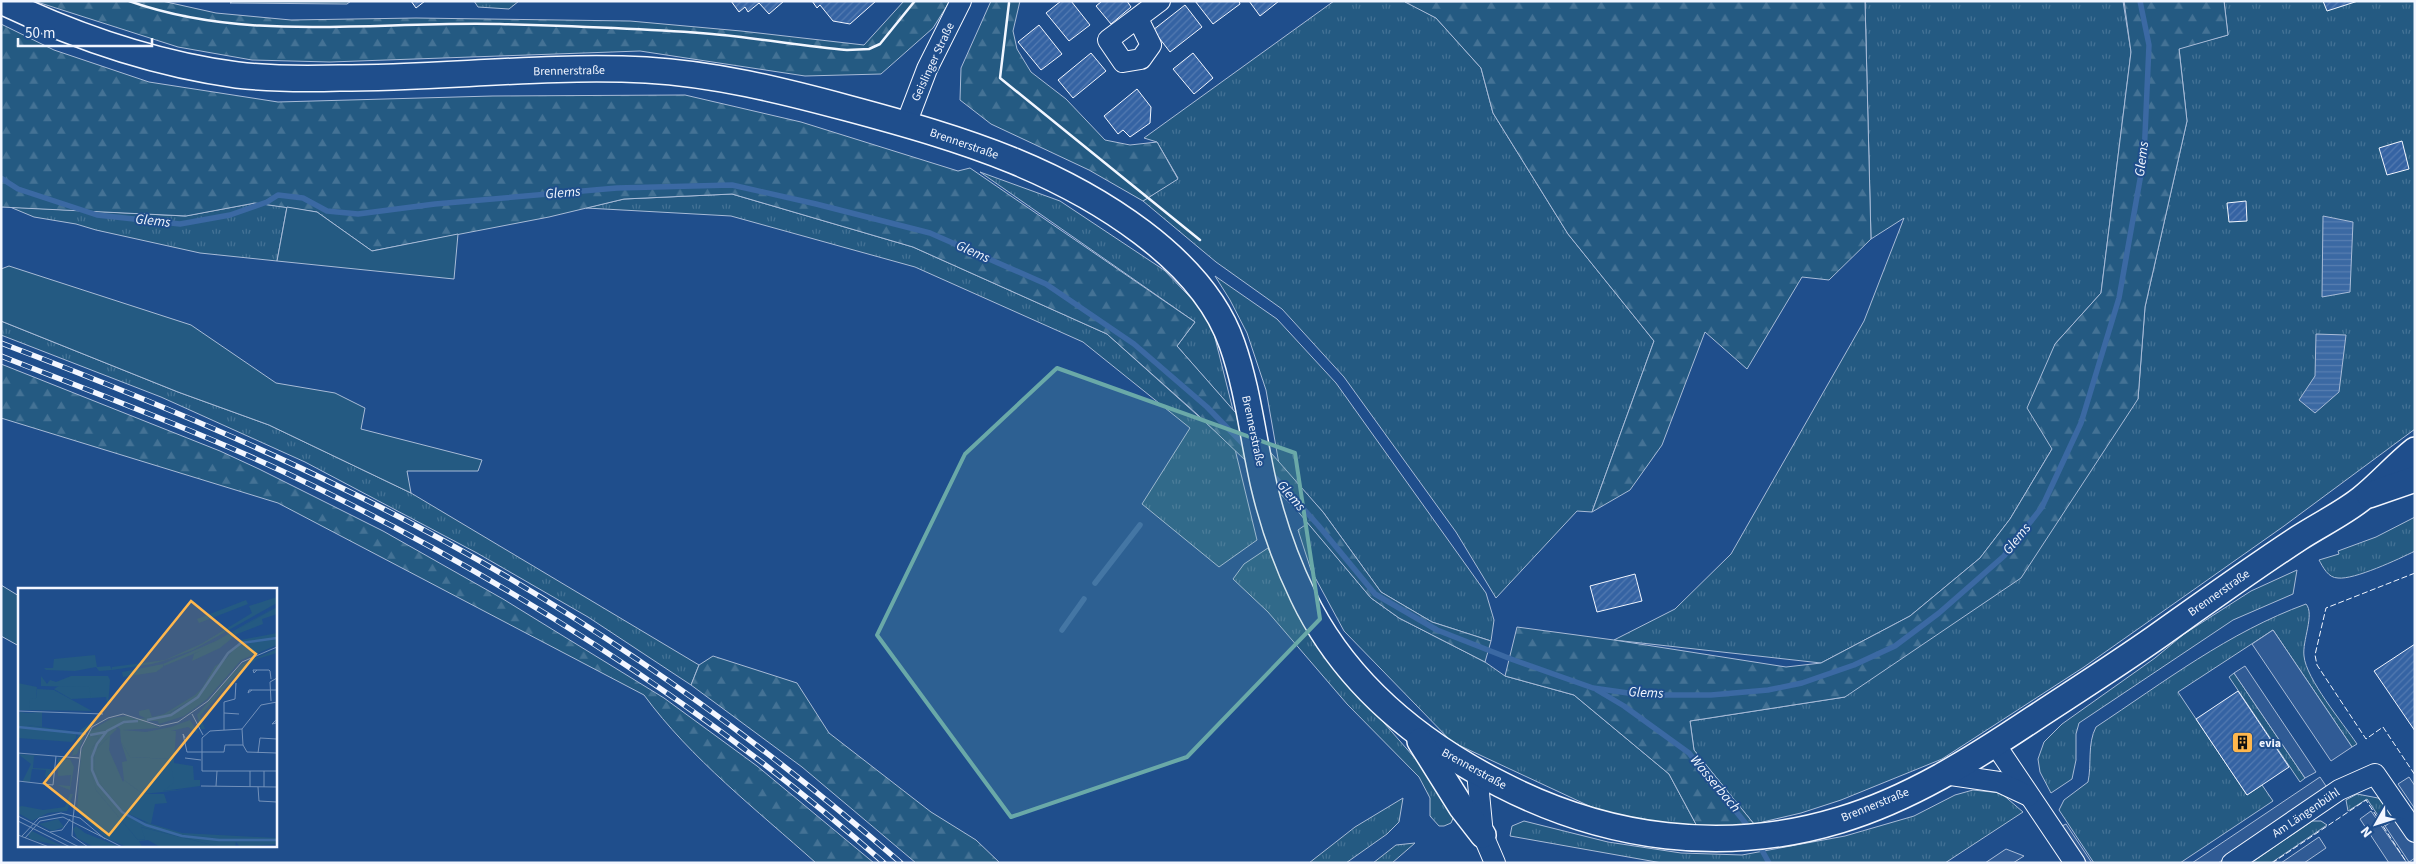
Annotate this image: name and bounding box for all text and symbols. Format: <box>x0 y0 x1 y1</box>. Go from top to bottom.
scale bar <box>18 15 151 47</box>
street label: Geislinger Straße <box>907 20 959 104</box>
text: 50 m <box>25 23 55 44</box>
street label: Brennerstraße <box>533 62 605 80</box>
street label: Brennerstraße <box>927 124 1001 164</box>
water label: Glems <box>2130 140 2154 178</box>
water label: Glems <box>545 181 582 204</box>
water label: Glems <box>134 209 172 233</box>
water label: Glems <box>953 236 993 268</box>
street label: Brennerstraße <box>1237 394 1269 468</box>
water label: Glems <box>1272 476 1310 516</box>
water label: Glems <box>1998 519 2036 559</box>
street label: Brennerstraße <box>2185 565 2253 621</box>
inset map <box>18 588 276 846</box>
water label: Glems <box>1628 682 1664 704</box>
building icon: evia <box>2231 731 2255 755</box>
place label: evia <box>2259 735 2281 752</box>
street label: Brennerstraße <box>1438 744 1510 794</box>
water label: Wasserbach <box>1685 751 1745 817</box>
street label: Brennerstraße <box>1838 784 1912 826</box>
street label: Am Längenbühl <box>2269 784 2343 842</box>
north arrow <box>2351 799 2401 849</box>
text: N <box>2356 822 2377 841</box>

